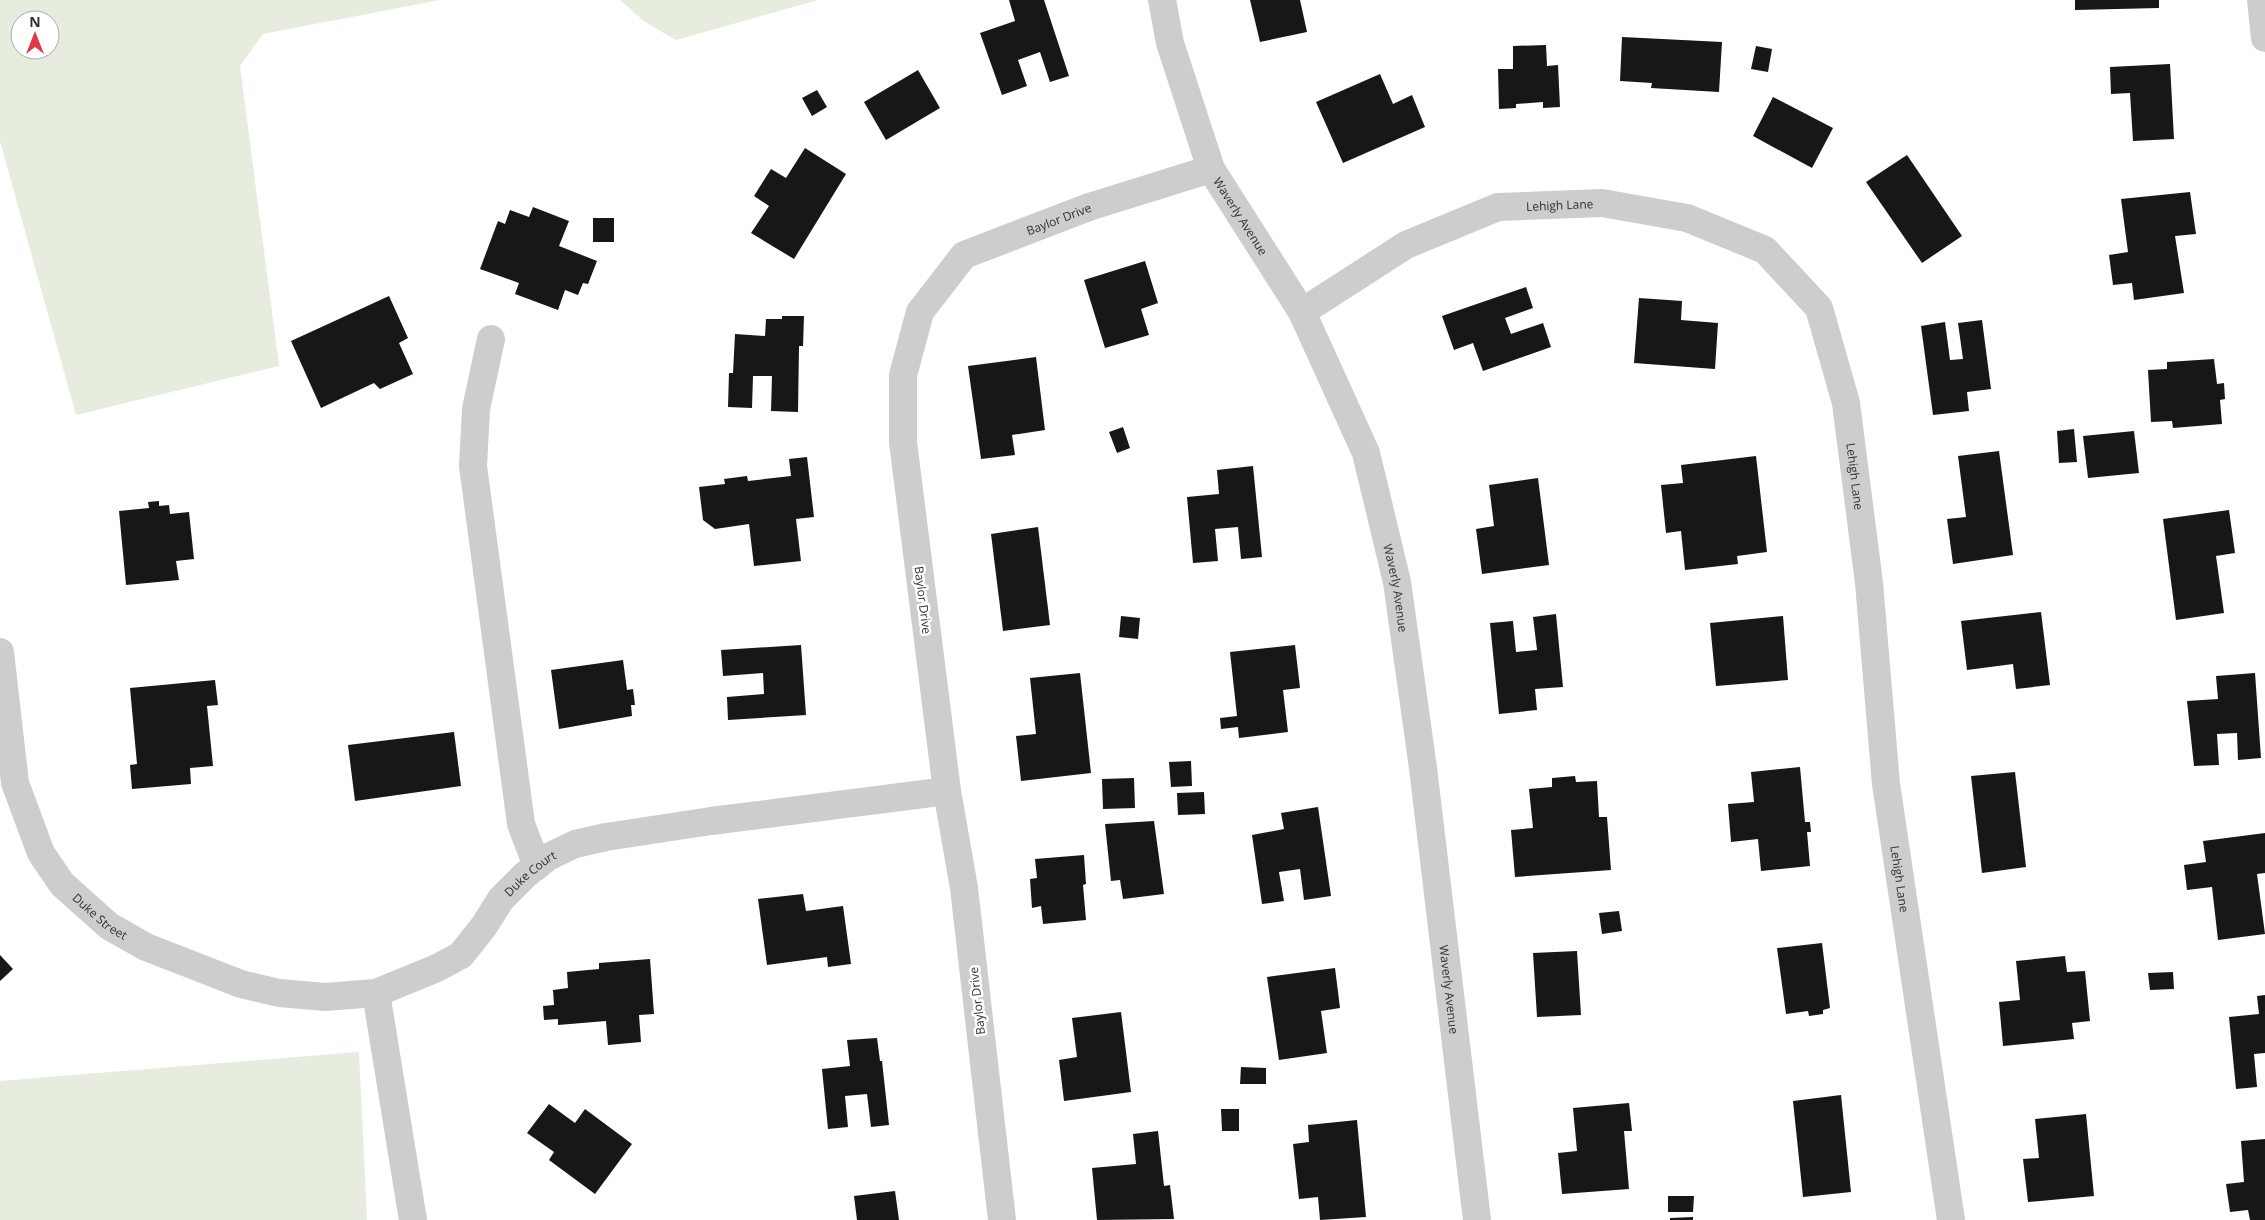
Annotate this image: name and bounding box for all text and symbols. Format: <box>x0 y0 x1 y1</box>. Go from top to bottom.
north arrow <box>10 10 60 60</box>
text: N <box>29 12 41 31</box>
street label: Waverly Avenue <box>1210 174 1272 259</box>
street label: Lehigh Lane <box>1526 195 1594 214</box>
street label: Baylor Drive <box>1024 198 1094 239</box>
street label: Lehigh Lane <box>1843 442 1868 511</box>
street label: Waverly Avenue <box>1380 542 1412 633</box>
street label: Baylor Drive <box>910 565 936 635</box>
street label: Lehigh Lane <box>1887 844 1914 914</box>
street label: Duke Court <box>500 846 559 900</box>
street label: Duke Street <box>69 889 131 943</box>
street label: Waverly Avenue <box>1436 944 1463 1035</box>
street label: Baylor Drive <box>965 966 989 1036</box>

